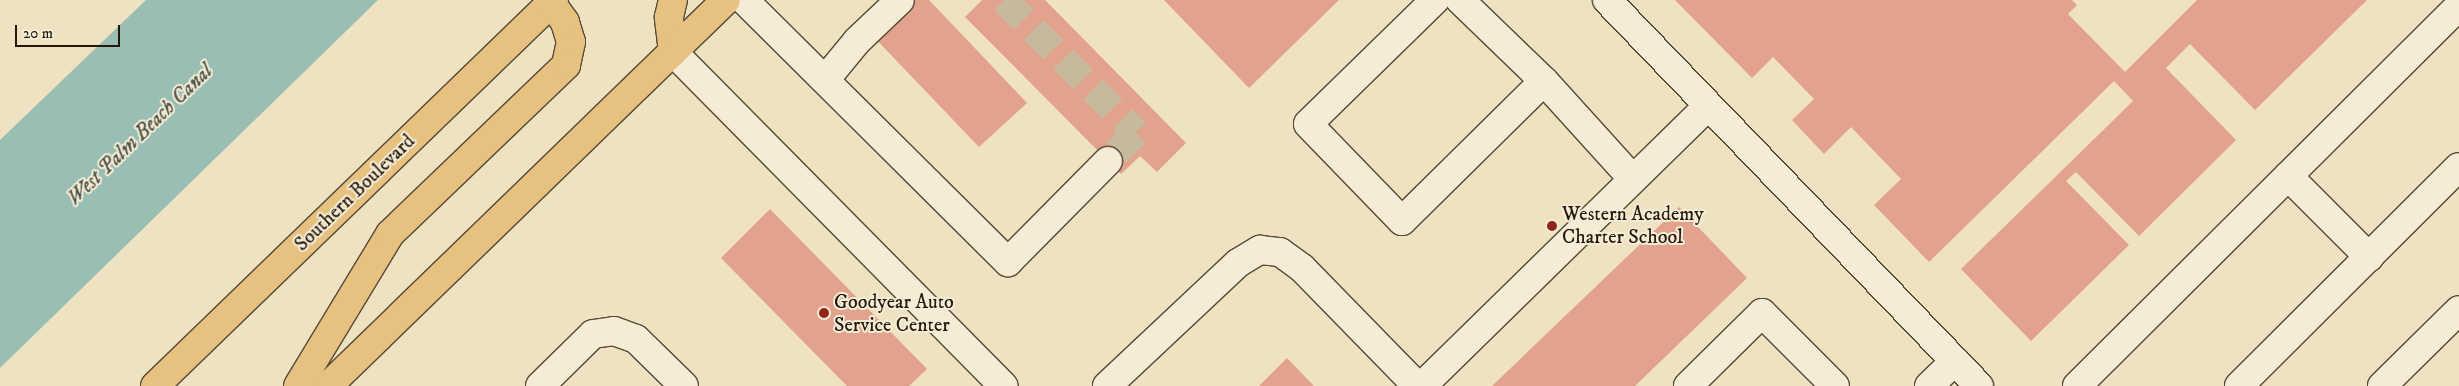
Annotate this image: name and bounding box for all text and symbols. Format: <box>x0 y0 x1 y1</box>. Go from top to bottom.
scale bar <box>18 15 122 47</box>
text: 20 m <box>23 24 53 43</box>
water label: West Palm Beach Canal <box>62 59 218 211</box>
street label: Southern Boulevard <box>290 129 420 257</box>
place label: Western Academy Charter School <box>1562 203 1704 250</box>
marker: Western Academy Charter School <box>1546 220 1558 232</box>
place label: Goodyear Auto Service Center <box>834 290 954 337</box>
marker: Goodyear Auto Service Center <box>818 307 830 319</box>

